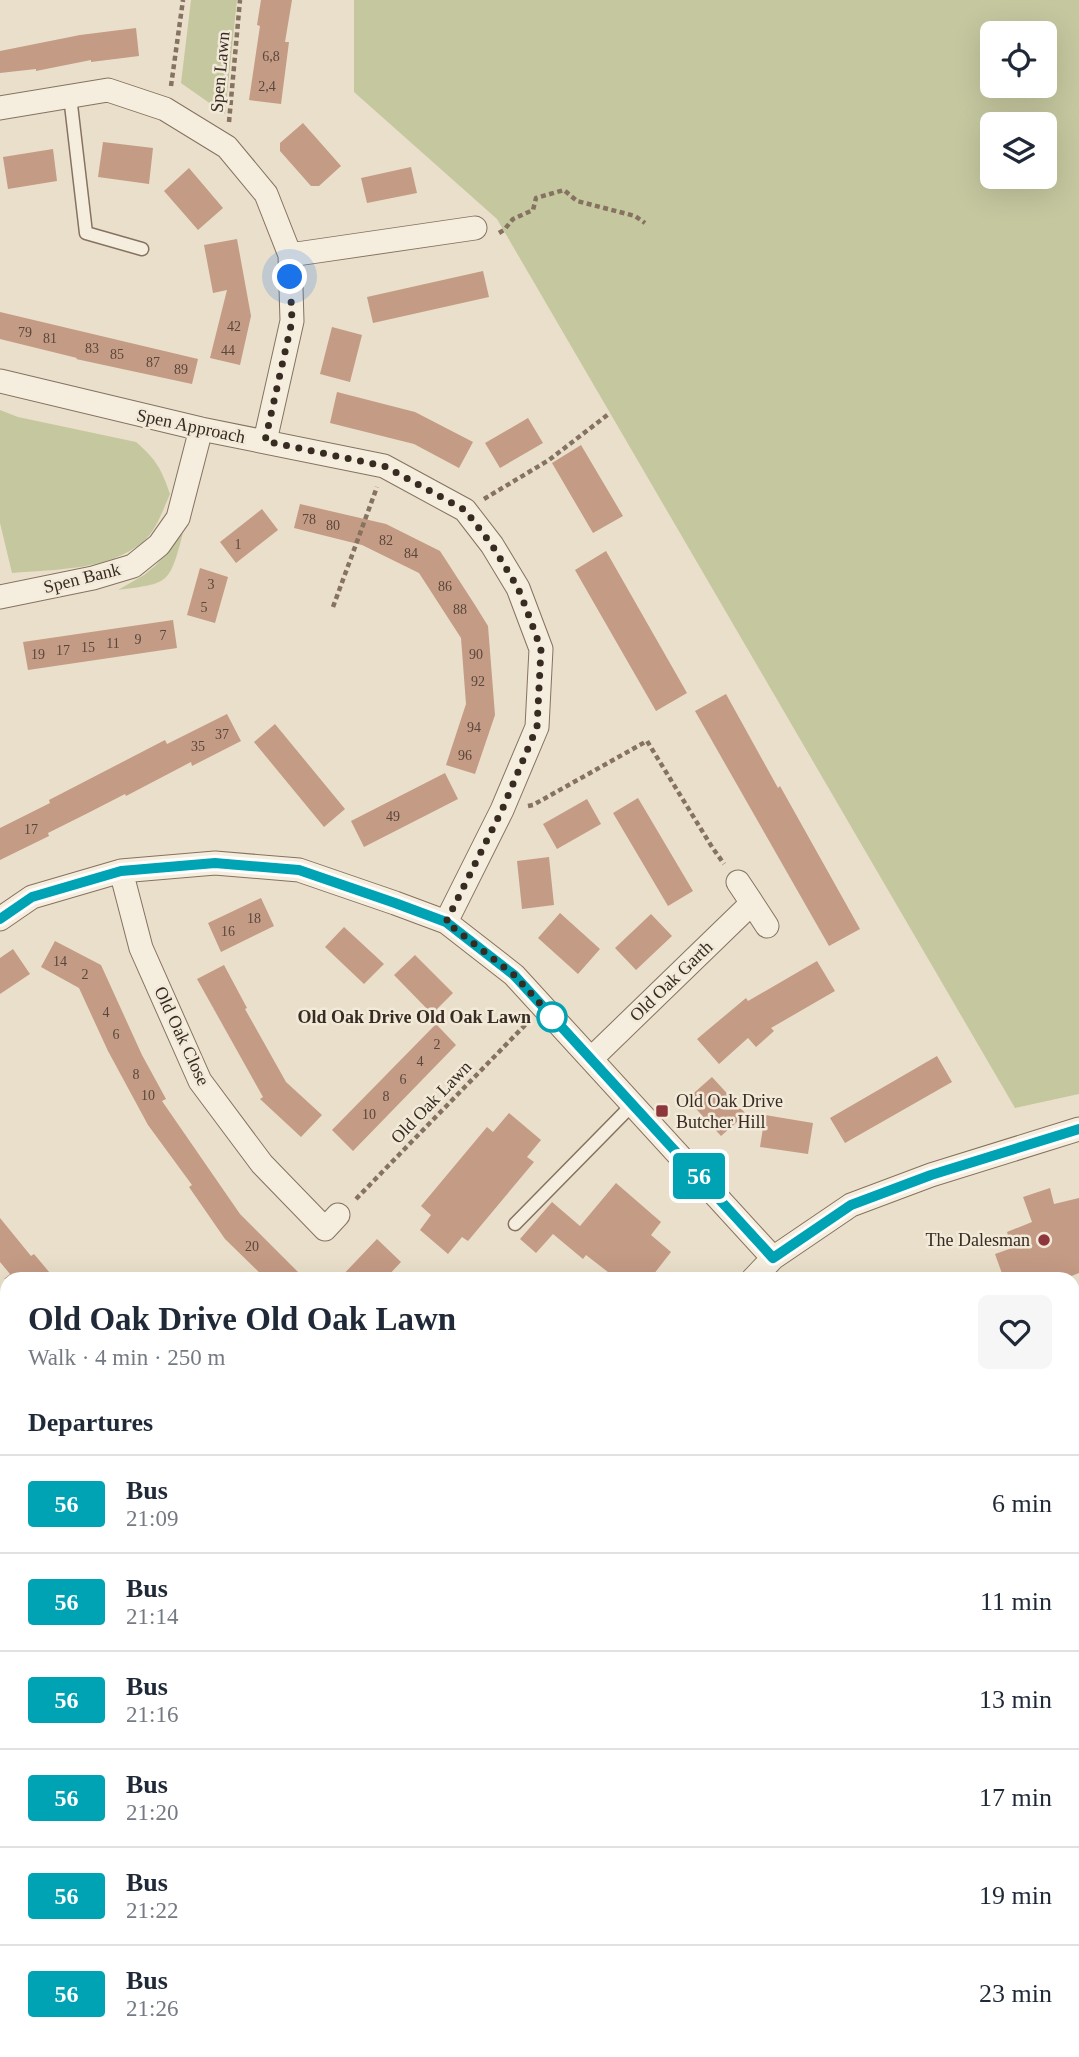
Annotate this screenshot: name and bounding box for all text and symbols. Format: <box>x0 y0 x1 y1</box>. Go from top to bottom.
map controls <box>980 21 1057 189</box>
button: locate <box>980 21 1057 98</box>
street label: Spen Lawn <box>206 31 234 113</box>
house number: 6,8 <box>262 49 280 64</box>
house number: 2,4 <box>258 79 276 94</box>
button: layers <box>980 112 1057 189</box>
your location <box>272 259 307 294</box>
house number: 42 <box>227 319 241 334</box>
house number: 79 <box>18 325 32 340</box>
house number: 81 <box>43 331 57 346</box>
house number: 83 <box>85 341 99 356</box>
house number: 44 <box>221 343 235 358</box>
house number: 85 <box>110 347 124 362</box>
house number: 87 <box>146 355 160 370</box>
house number: 89 <box>174 362 188 377</box>
street label: Spen Approach <box>135 405 247 447</box>
house number: 78 <box>302 512 316 527</box>
house number: 80 <box>326 518 340 533</box>
house number: 82 <box>379 533 393 548</box>
house number: 1 <box>235 537 242 552</box>
house number: 84 <box>404 546 418 561</box>
street label: Spen Bank <box>41 559 123 597</box>
house number: 3 <box>208 577 215 592</box>
house number: 86 <box>438 579 452 594</box>
house number: 5 <box>201 600 208 615</box>
house number: 88 <box>453 602 467 617</box>
house number: 7 <box>160 628 167 643</box>
house number: 9 <box>135 632 142 647</box>
house number: 11 <box>106 636 120 651</box>
house number: 15 <box>81 640 95 655</box>
house number: 17 <box>56 643 70 658</box>
house number: 19 <box>31 647 45 662</box>
house number: 90 <box>469 647 483 662</box>
house number: 92 <box>471 674 485 689</box>
house number: 94 <box>467 720 481 735</box>
house number: 37 <box>215 727 229 742</box>
house number: 35 <box>191 739 205 754</box>
house number: 96 <box>458 748 472 763</box>
house number: 49 <box>386 809 400 824</box>
house number: 17 <box>24 822 38 837</box>
house number: 18 <box>247 911 261 926</box>
house number: 16 <box>221 924 235 939</box>
street label: Old Oak Garth <box>626 937 716 1025</box>
house number: 14 <box>53 954 67 969</box>
house number: 2 <box>82 967 89 982</box>
street label: Old Oak Close <box>150 983 214 1089</box>
marker: Old Oak Drive Old Oak Lawn <box>537 1002 567 1032</box>
house number: 4 <box>103 1005 110 1020</box>
place label: Old Oak Drive Old Oak Lawn <box>297 1007 531 1027</box>
house number: 6 <box>113 1027 120 1042</box>
house number: 2 <box>434 1037 441 1052</box>
house number: 4 <box>417 1054 424 1069</box>
street label: Old Oak Lawn <box>387 1057 475 1147</box>
house number: 8 <box>133 1067 140 1082</box>
house number: 6 <box>400 1072 407 1087</box>
house number: 10 <box>141 1088 155 1103</box>
house number: 8 <box>383 1089 390 1104</box>
place label: Old Oak Drive Butcher Hill <box>676 1091 783 1132</box>
marker: Old Oak Drive Butcher Hill <box>654 1103 670 1119</box>
house number: 10 <box>362 1107 376 1122</box>
line badge: 56 <box>668 1153 730 1199</box>
text: 56 <box>687 1163 711 1189</box>
place label: The Dalesman <box>926 1230 1030 1250</box>
marker: The Dalesman <box>1036 1232 1052 1248</box>
house number: 20 <box>245 1239 259 1254</box>
button: heart <box>978 1295 1052 1369</box>
text: Old Oak Drive Old Oak Lawn <box>28 1301 456 1337</box>
text: Walk · 4 min · 250 m <box>28 1345 225 1370</box>
text: Departures <box>28 1408 153 1437</box>
text: Bus <box>126 1476 168 1505</box>
text: 6 min <box>992 1489 1052 1518</box>
text: 56 <box>55 1491 79 1517</box>
text: 21:09 <box>126 1506 178 1531</box>
text: Bus <box>126 1574 168 1603</box>
text: 11 min <box>980 1587 1052 1616</box>
text: 56 <box>55 1589 79 1615</box>
text: 21:14 <box>126 1604 178 1629</box>
text: Bus <box>126 1672 168 1701</box>
text: 13 min <box>979 1685 1052 1714</box>
text: 56 <box>55 1687 79 1713</box>
text: 21:16 <box>126 1702 178 1727</box>
text: Bus <box>126 1770 168 1799</box>
text: 17 min <box>979 1783 1052 1812</box>
text: 56 <box>55 1785 79 1811</box>
text: 21:20 <box>126 1800 178 1825</box>
text: Bus <box>126 1868 168 1897</box>
text: 19 min <box>979 1881 1052 1910</box>
text: 56 <box>55 1883 79 1909</box>
text: 21:22 <box>126 1898 178 1923</box>
text: Bus <box>126 1966 168 1995</box>
text: 23 min <box>979 1979 1052 2008</box>
text: 56 <box>55 1981 79 2007</box>
text: 21:26 <box>126 1996 178 2021</box>

